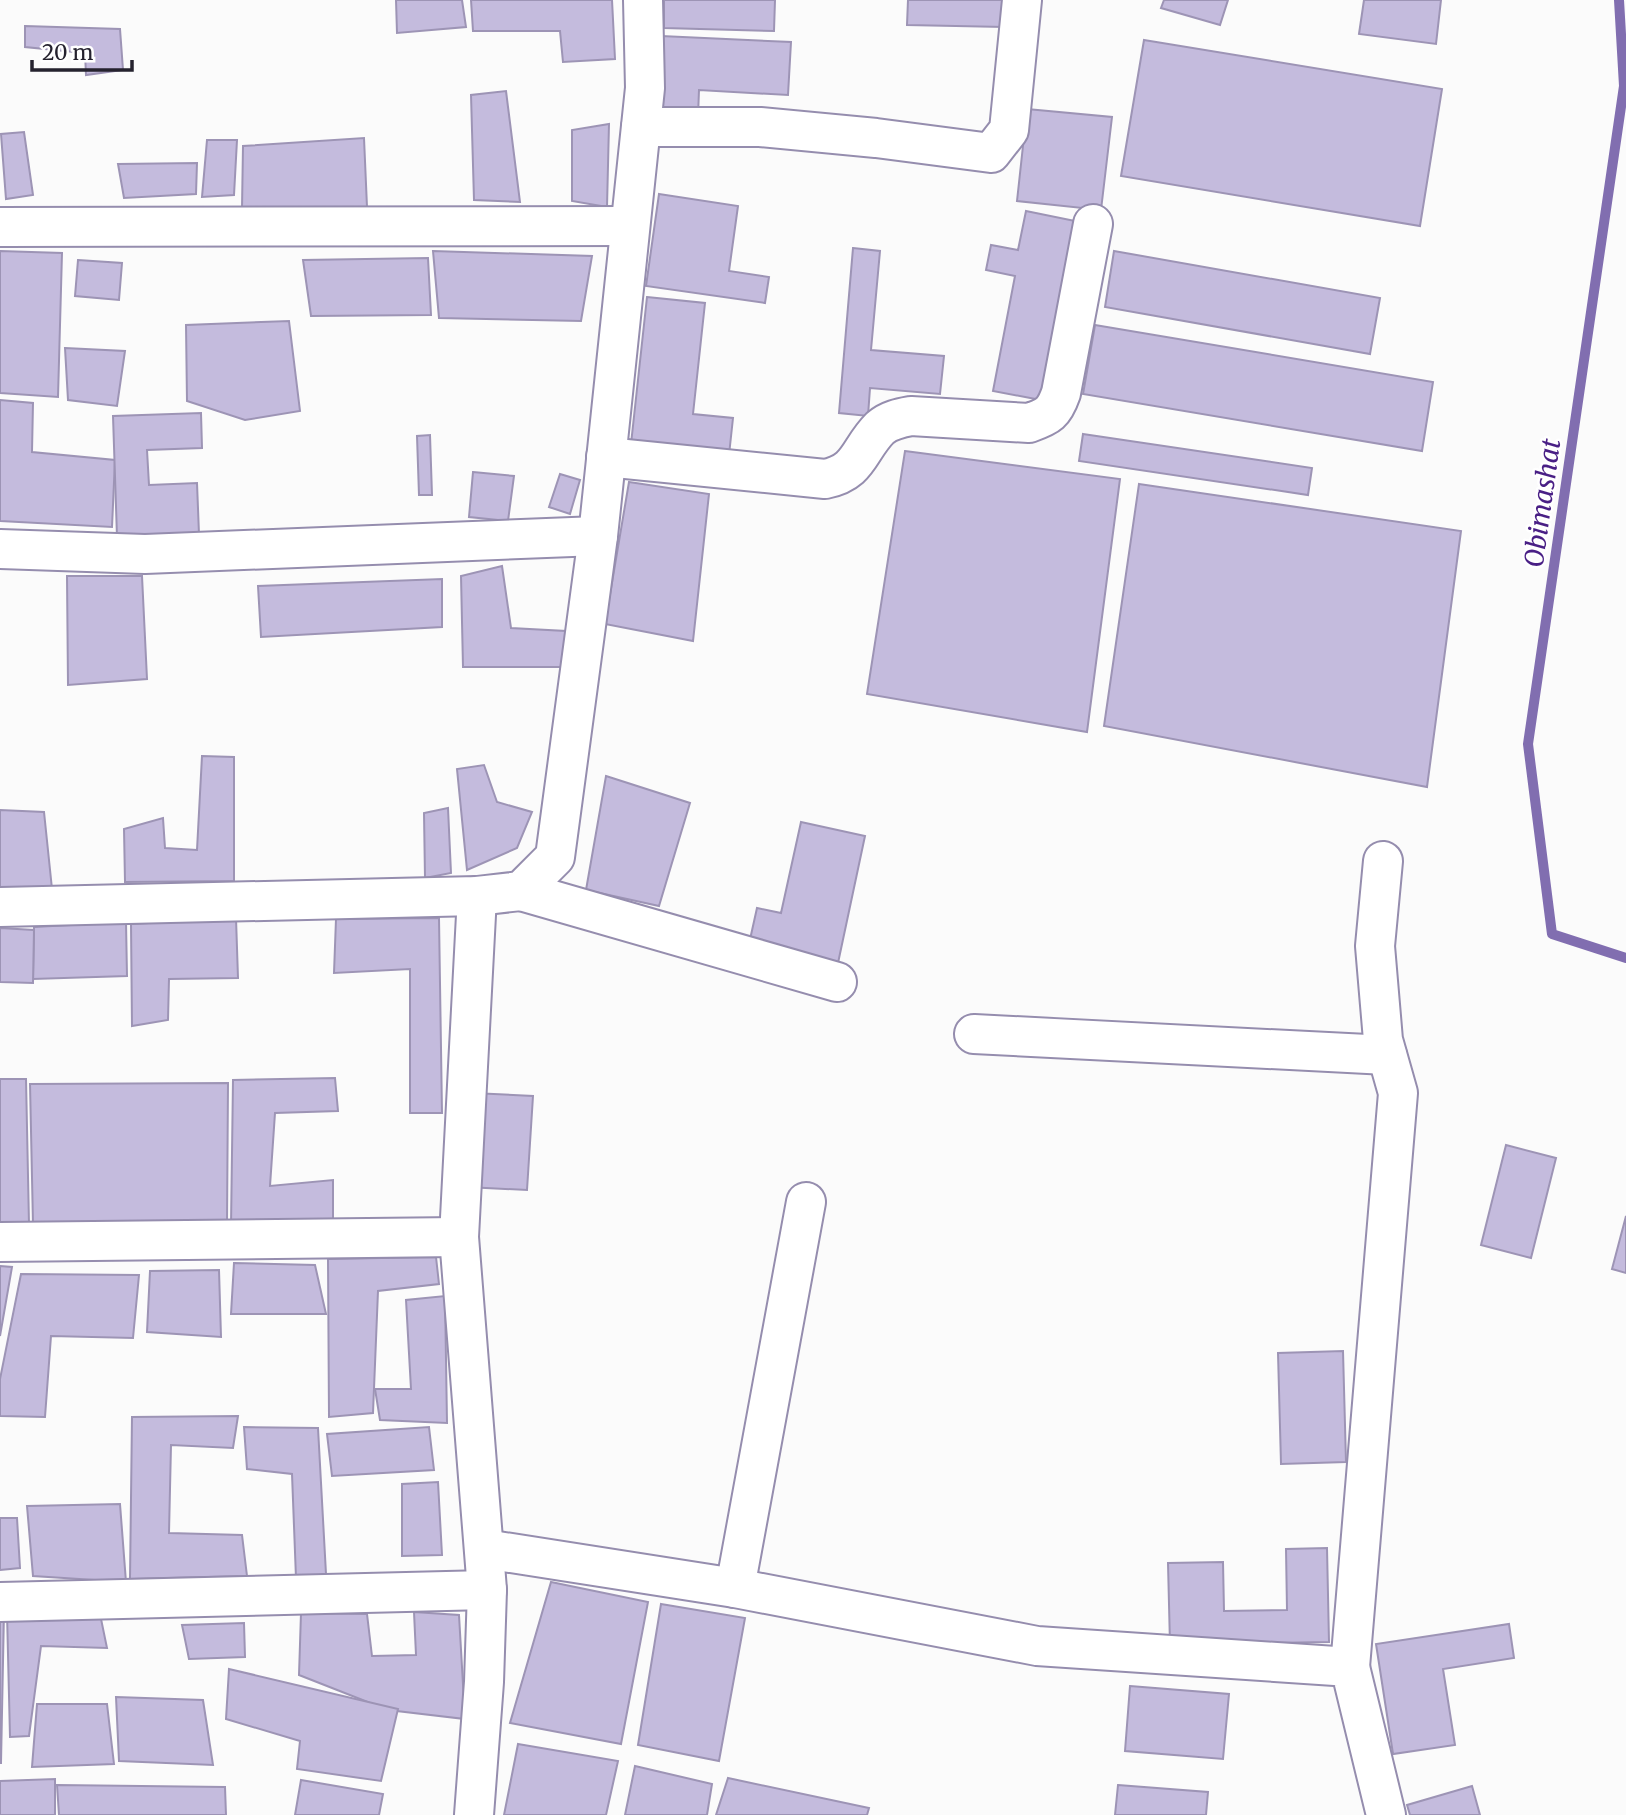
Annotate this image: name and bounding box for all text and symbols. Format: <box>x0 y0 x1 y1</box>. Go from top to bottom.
scale bar <box>32 28 131 72</box>
text: 20 m <box>42 39 94 66</box>
water label: Obimashat <box>1517 436 1567 569</box>

